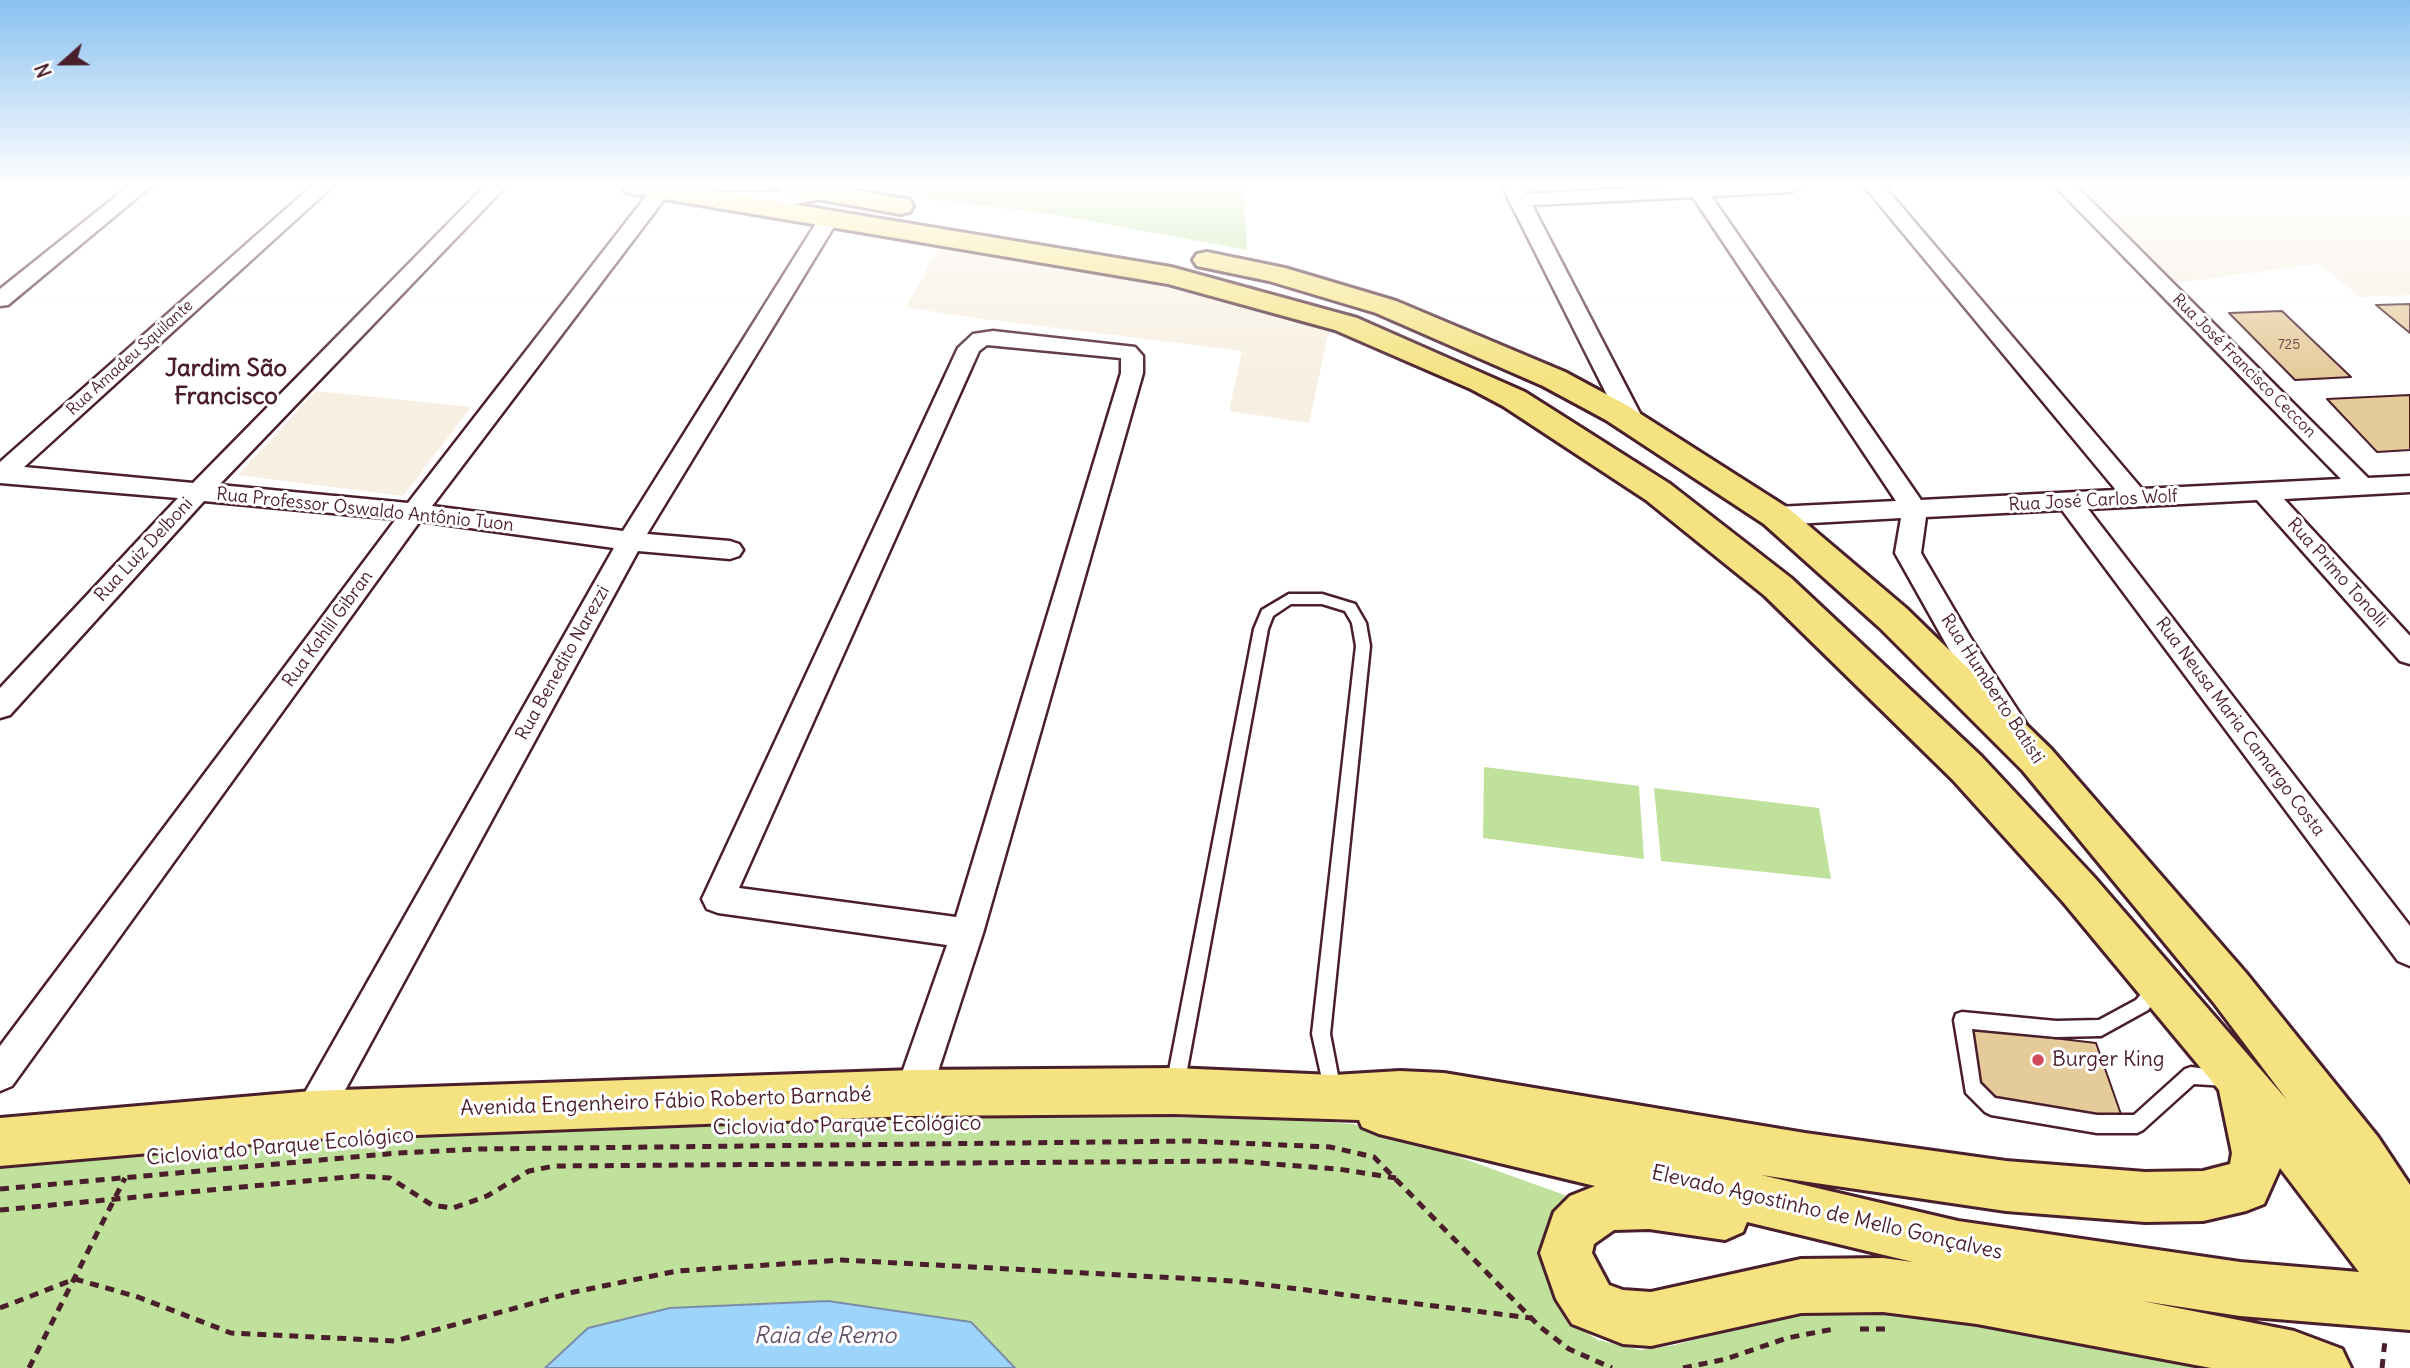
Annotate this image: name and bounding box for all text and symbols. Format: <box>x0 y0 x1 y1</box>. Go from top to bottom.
north arrow <box>28 28 98 98</box>
text: N <box>30 60 57 81</box>
street label: Rua José Francisco Ceccon <box>2168 290 2320 442</box>
street label: Rua Amadeu Squilante <box>63 296 197 420</box>
house number: 725 <box>2278 337 2300 353</box>
district label: Jardim São Francisco <box>165 355 287 411</box>
street label: Rua Professor Oswaldo Antônio Tuon <box>215 484 515 536</box>
street label: Rua José Carlos Wolf <box>2008 486 2178 516</box>
street label: Rua Luiz Delboni <box>90 494 198 606</box>
street label: Rua Primo Tonolli <box>2282 514 2392 632</box>
street label: Rua Kahlil Gibran <box>278 566 378 692</box>
street label: Rua Benedito Narezzi <box>512 582 614 744</box>
street label: Rua Humberto Batisti <box>1936 610 2048 768</box>
street label: Rua Neusa Maria Camargo Costa <box>2151 613 2329 841</box>
place label: Burger King <box>2052 1047 2165 1073</box>
marker: Burger King <box>2030 1052 2046 1068</box>
street label: Avenida Engenheiro Fábio Roberto Barnabé <box>460 1082 872 1122</box>
street label: Ciclovia do Parque Ecológico <box>712 1111 982 1141</box>
street label: Ciclovia do Parque Ecológico <box>145 1123 415 1171</box>
street label: Elevado Agostinho de Mello Gonçalves <box>1649 1160 2005 1266</box>
water label: Raia de Remo <box>754 1322 896 1350</box>

